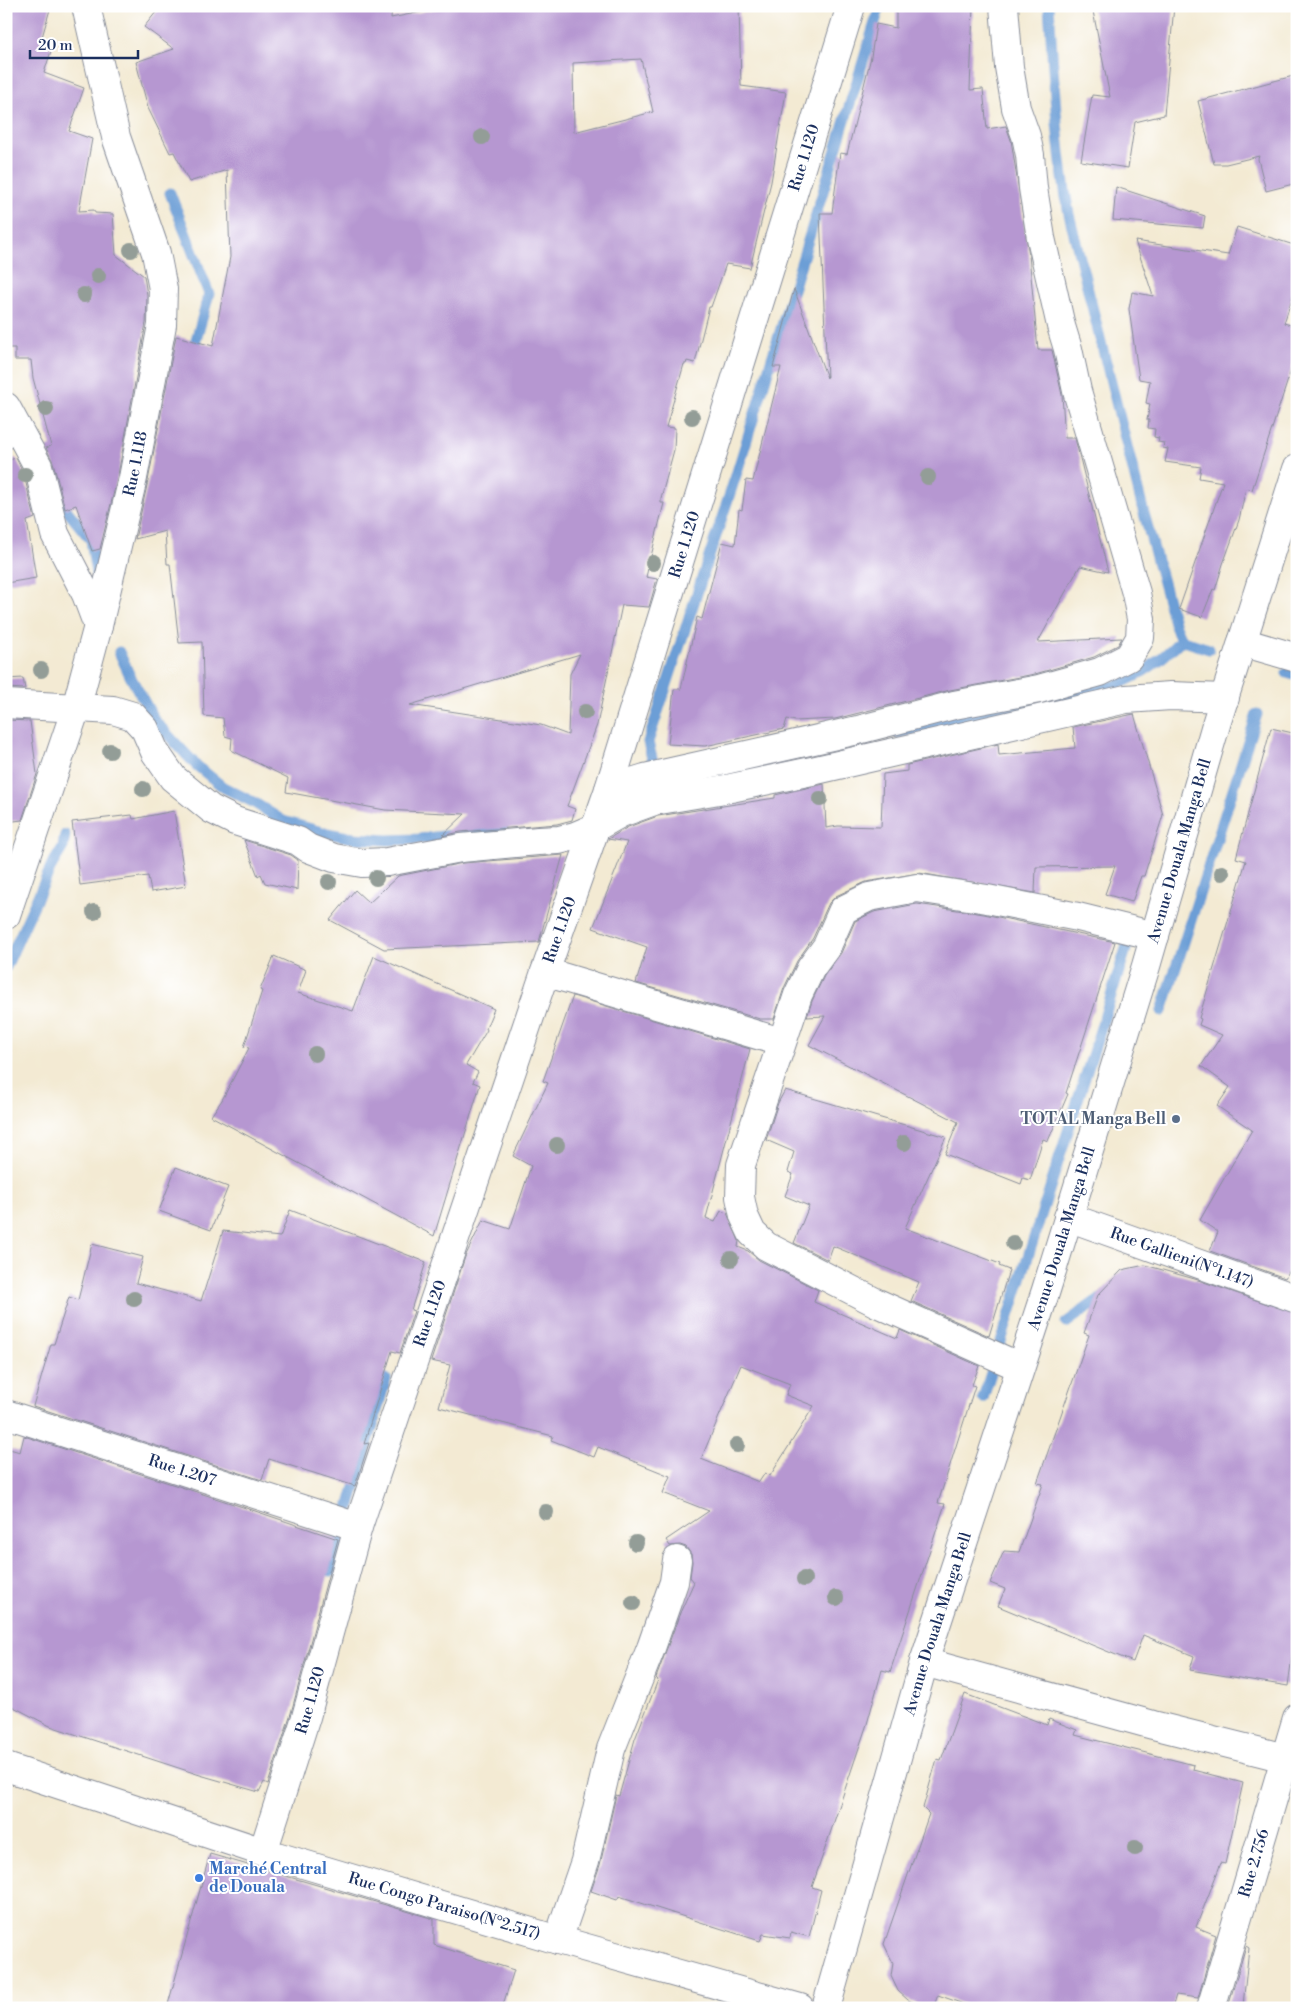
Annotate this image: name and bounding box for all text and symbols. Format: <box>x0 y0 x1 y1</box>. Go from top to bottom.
scale bar <box>30 28 138 60</box>
text: 20 m <box>38 36 73 55</box>
street label: Rue 1.120 <box>784 121 824 194</box>
street label: Rue 1.118 <box>119 429 152 499</box>
street label: Rue 1.120 <box>665 508 704 581</box>
street label: Avenue Douala Manga Bell <box>1143 756 1216 947</box>
street label: Rue 1.120 <box>539 894 581 966</box>
place label: TOTAL Manga Bell <box>1020 1109 1167 1129</box>
marker: TOTAL Manga Bell <box>1170 1113 1182 1125</box>
street label: Avenue Douala Manga Bell <box>1023 1144 1100 1334</box>
street label: Rue Gallieni(N°1.147) <box>1107 1223 1256 1293</box>
street label: Rue 1.120 <box>409 1277 451 1350</box>
street label: Rue 1.207 <box>146 1450 219 1491</box>
street label: Avenue Douala Manga Bell <box>899 1529 976 1719</box>
street label: Rue 1.120 <box>291 1664 329 1737</box>
street label: Rue 2.756 <box>1234 1826 1274 1900</box>
place label: Marché Central de Douala <box>209 1859 328 1897</box>
street label: Rue Congo Paraiso(N°2.517) <box>346 1868 543 1944</box>
marker: Marché Central de Douala <box>193 1872 205 1884</box>

